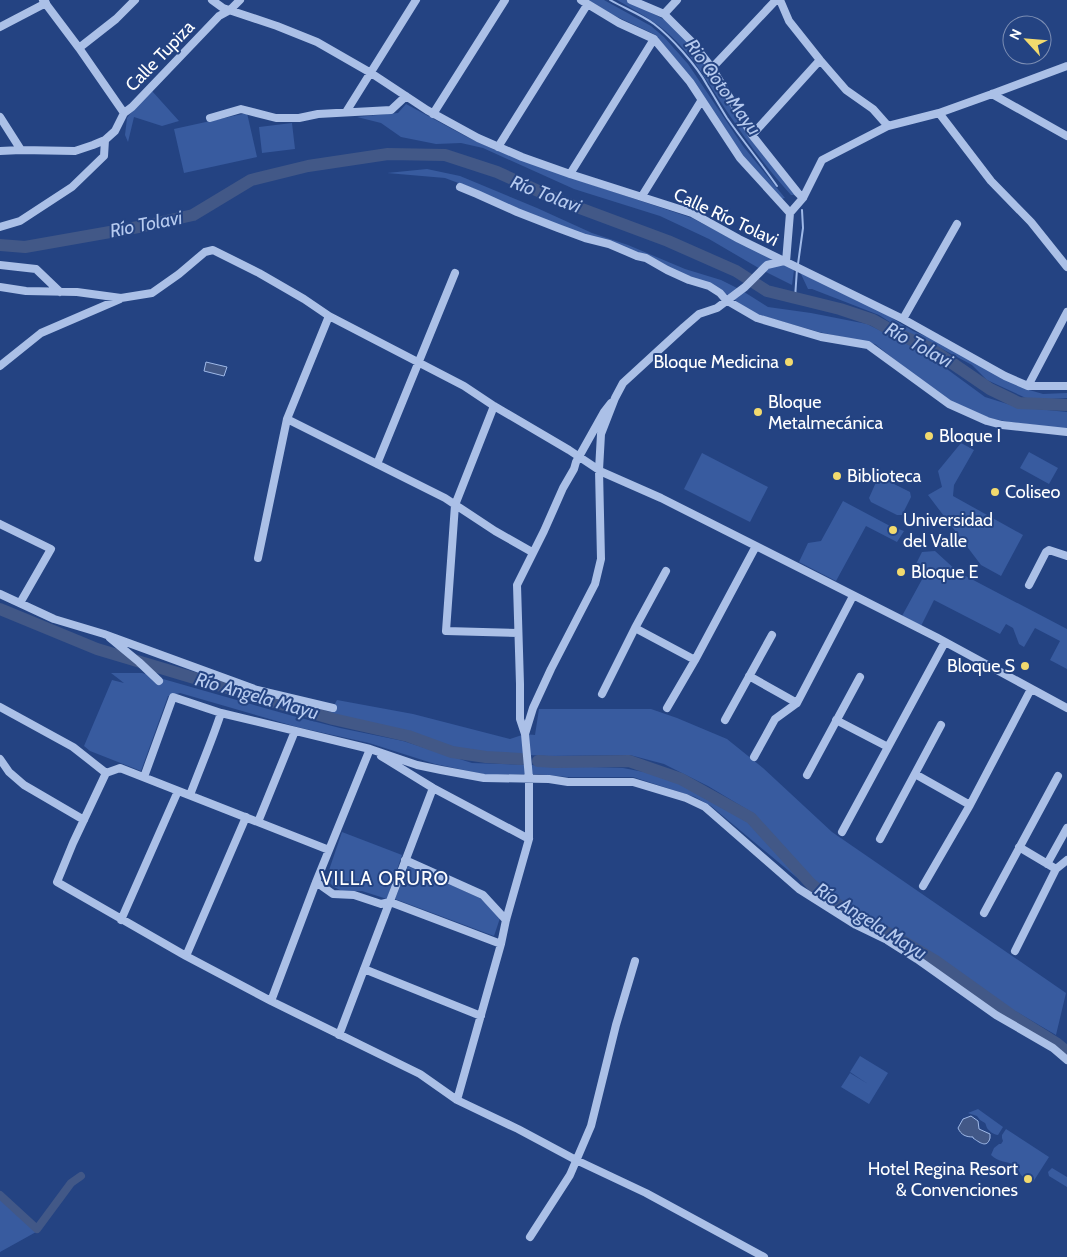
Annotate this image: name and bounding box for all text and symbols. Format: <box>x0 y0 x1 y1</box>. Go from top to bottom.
north arrow <box>1002 15 1052 65</box>
street label: Calle Tupiza <box>121 16 199 96</box>
text: N <box>1005 26 1026 43</box>
water label: Rio Qoto Mayu <box>680 34 766 140</box>
water label: Río Tolavi <box>508 170 585 218</box>
street label: Calle Río Tolavi <box>670 183 782 251</box>
water label: Río Tolavi <box>108 206 185 242</box>
water label: Río Tolavi <box>881 317 958 373</box>
place label: Bloque Medicina <box>653 351 779 373</box>
marker: Bloque Medicina <box>783 356 795 368</box>
place label: Bloque Metalmecánica <box>768 391 883 434</box>
marker: Bloque Metalmecánica <box>752 406 764 418</box>
place label: Bloque I <box>939 425 1001 447</box>
marker: Bloque I <box>923 430 935 442</box>
place label: Biblioteca <box>847 465 922 487</box>
marker: Biblioteca <box>831 470 843 482</box>
place label: Coliseo <box>1005 481 1060 503</box>
marker: Coliseo <box>989 486 1001 498</box>
place label: Universidad del Valle <box>903 509 993 552</box>
marker: Universidad del Valle <box>887 524 899 536</box>
place label: Bloque E <box>911 561 978 583</box>
marker: Bloque E <box>895 566 907 578</box>
place label: Bloque S <box>947 655 1015 677</box>
marker: Bloque S <box>1019 660 1031 672</box>
water label: Río Angela Mayu <box>193 667 321 725</box>
district label: VILLA ORURO <box>321 867 449 890</box>
water label: Río Angela Mayu <box>811 878 931 964</box>
place label: Hotel Regina Resort & Convenciones <box>868 1158 1018 1201</box>
marker: Hotel Regina Resort & Convenciones <box>1022 1173 1034 1185</box>

